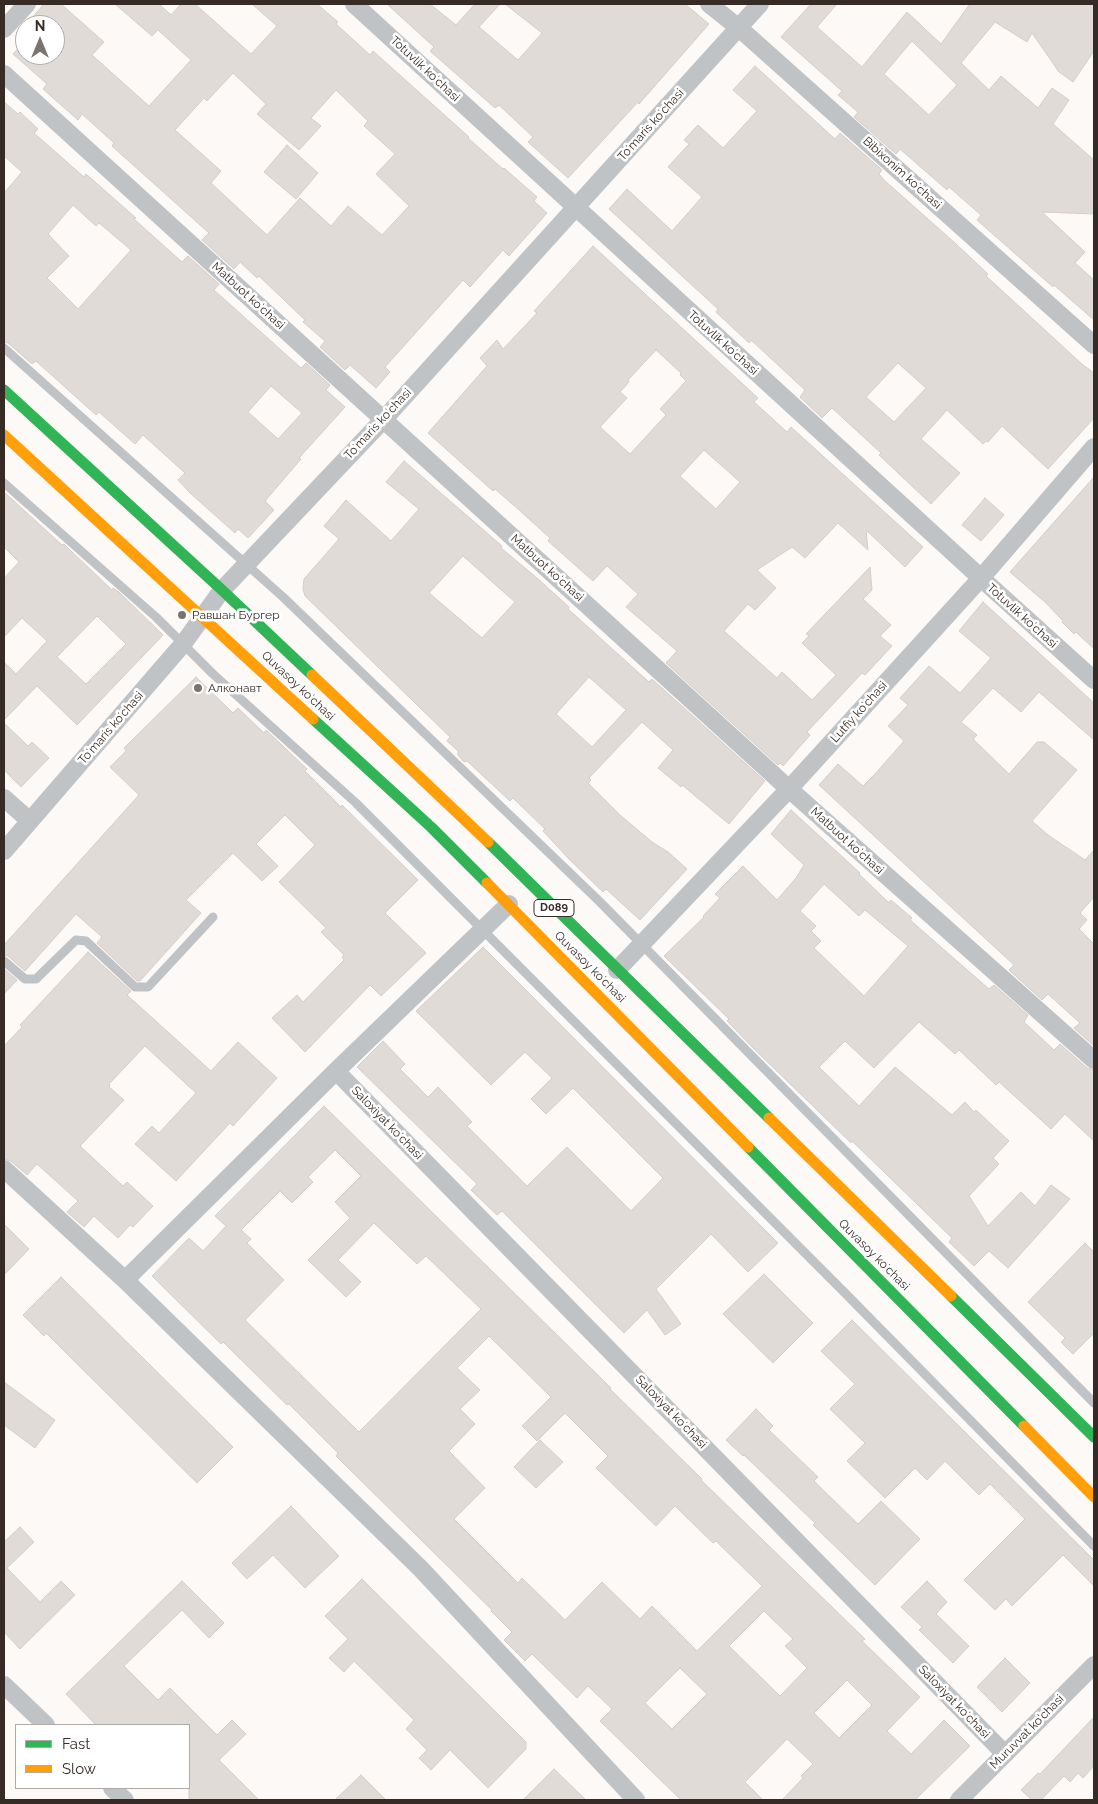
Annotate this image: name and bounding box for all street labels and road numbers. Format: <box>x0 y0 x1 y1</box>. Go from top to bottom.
street label: Totuvlik koʻchasi <box>387 33 463 105</box>
street label: Toʻmaris koʻchasi <box>615 86 687 164</box>
street label: Bibixonim koʻchasi <box>860 134 944 212</box>
street label: Matbuot koʻchasi <box>209 259 287 333</box>
street label: Totuvlik koʻchasi <box>685 308 761 378</box>
street label: Toʻmaris koʻchasi <box>341 386 415 462</box>
street label: Matbuot koʻchasi <box>508 531 586 605</box>
street label: Totuvlik koʻchasi <box>984 581 1060 651</box>
street label: Quvasoy koʻchasi <box>258 648 338 724</box>
street label: Lutfiy koʻchasi <box>828 678 890 746</box>
street label: Toʻmaris koʻchasi <box>75 689 147 767</box>
street label: Matbuot koʻchasi <box>808 804 886 878</box>
road number: D089 <box>534 900 574 916</box>
street label: Quvasoy koʻchasi <box>551 928 629 1006</box>
street label: Saloxiyat koʻchasi <box>348 1083 426 1163</box>
street label: Quvasoy koʻchasi <box>835 1216 913 1294</box>
street label: Saloxiyat koʻchasi <box>632 1372 710 1452</box>
street label: Saloxiyat koʻchasi <box>915 1662 993 1742</box>
street label: Muruvvat ko'chasi <box>987 1692 1067 1772</box>

